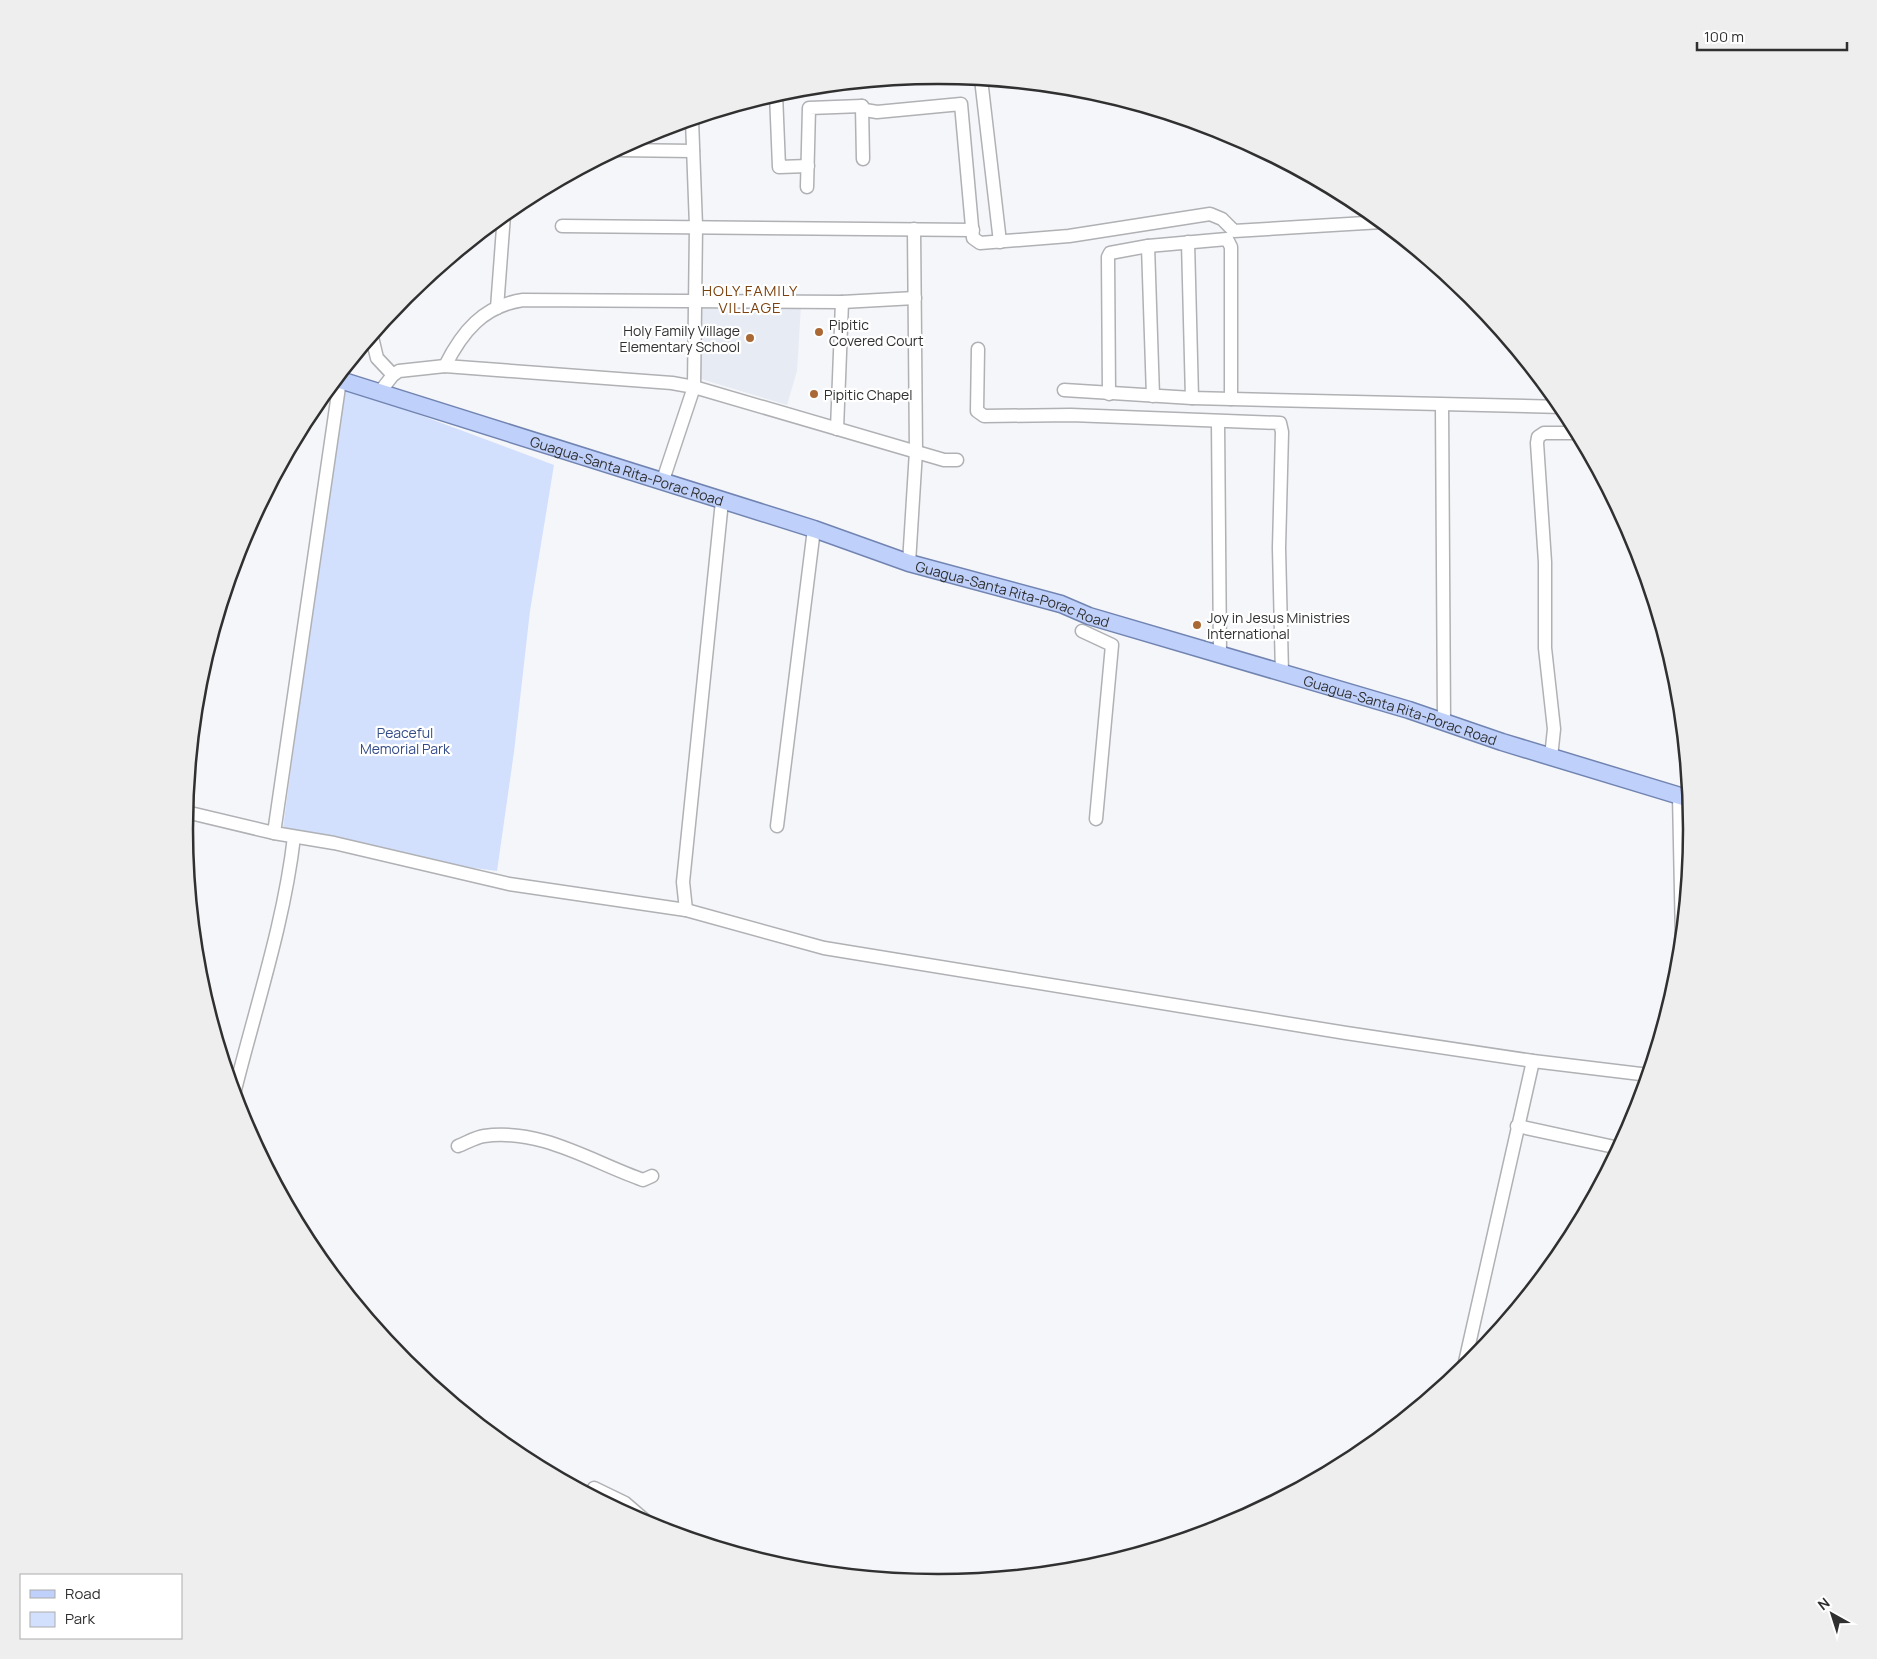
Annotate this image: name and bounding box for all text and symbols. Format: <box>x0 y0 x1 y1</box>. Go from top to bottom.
scale bar <box>1697 20 1847 52</box>
text: 100 m <box>1704 26 1744 47</box>
district label: HOLY FAMILY VILLAGE <box>702 280 798 318</box>
place label: Pipitic Covered Court <box>829 315 924 350</box>
place label: Holy Family Village Elementary School <box>620 321 740 356</box>
marker: Pipitic Covered Court <box>813 326 825 338</box>
marker: Holy Family Village Elementary School <box>744 332 756 344</box>
place label: Pipitic Chapel <box>824 385 913 404</box>
marker: Pipitic Chapel <box>808 388 820 400</box>
street label: Guagua-Santa Rita-Porac Road <box>528 431 726 510</box>
street label: Guagua-Santa Rita-Porac Road <box>914 556 1112 631</box>
place label: Joy in Jesus Ministries International <box>1207 608 1350 643</box>
marker: Joy in Jesus Ministries International <box>1191 619 1203 631</box>
street label: Guagua-Santa Rita-Porac Road <box>1302 670 1500 749</box>
park label: Peaceful Memorial Park <box>360 723 451 758</box>
legend <box>20 1574 182 1639</box>
text: Road <box>65 1583 101 1604</box>
north arrow <box>1807 1589 1857 1639</box>
text: N <box>1814 1593 1833 1614</box>
text: Park <box>65 1608 95 1629</box>

